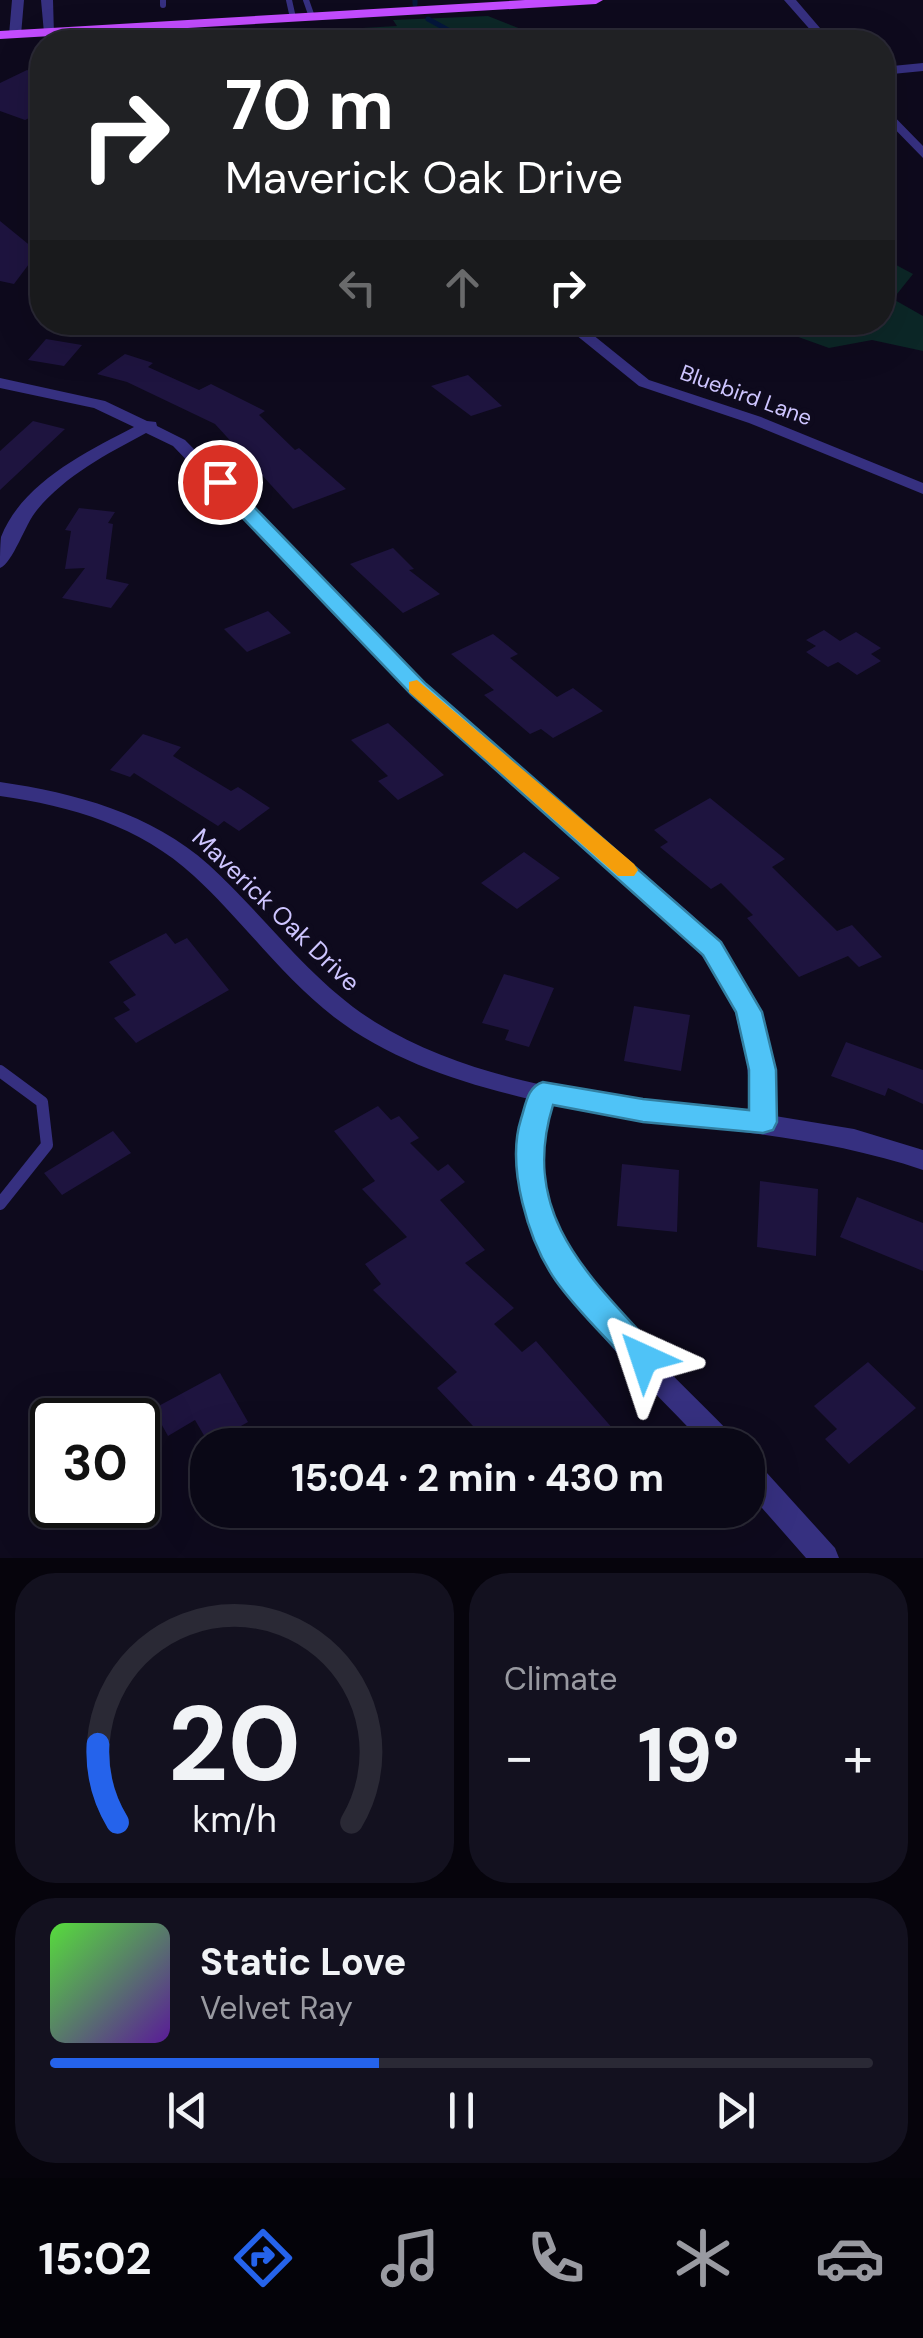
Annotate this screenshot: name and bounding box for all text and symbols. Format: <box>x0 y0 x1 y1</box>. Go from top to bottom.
text: 70 m <box>225 60 394 151</box>
icon: right <box>60 70 190 200</box>
text: Maverick Oak Drive <box>225 148 623 207</box>
icon: left <box>330 260 385 315</box>
icon: ahead <box>435 260 490 315</box>
icon: right <box>540 260 595 315</box>
street label: Bluebird Lane <box>676 358 816 432</box>
pin <box>178 440 263 525</box>
icon: arrive <box>193 455 248 510</box>
street label: Maverick Oak Drive <box>185 821 367 999</box>
position arrow <box>592 1306 696 1410</box>
speed limit sign: 30 <box>30 1398 160 1528</box>
text: 15:04 · 2 min · 430 m <box>291 1453 664 1503</box>
text: Climate <box>504 1658 618 1700</box>
text: 20 <box>168 1677 301 1812</box>
text: 19° <box>637 1707 740 1804</box>
text: − <box>504 1721 534 1793</box>
text: + <box>843 1721 873 1793</box>
text: km/h <box>192 1797 277 1843</box>
text: Static Love <box>200 1937 406 1987</box>
text: Velvet Ray <box>200 1987 353 2029</box>
icon: previous <box>160 2083 215 2138</box>
icon: pause <box>434 2083 489 2138</box>
icon: next <box>708 2083 763 2138</box>
icon: directions <box>228 2223 298 2293</box>
icon: music <box>375 2223 445 2293</box>
icon: phone <box>521 2223 591 2293</box>
icon: climate <box>668 2223 738 2293</box>
icon: car <box>815 2223 885 2293</box>
text: 15:02 <box>38 2229 152 2288</box>

